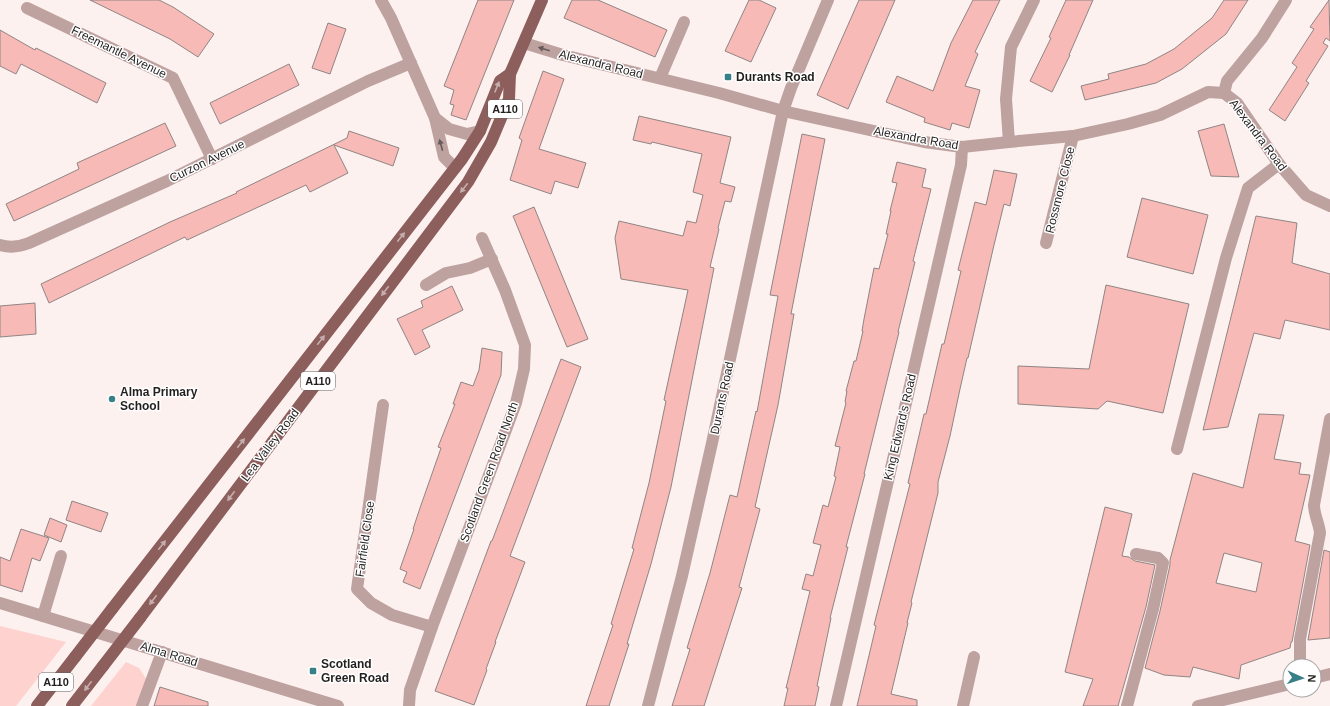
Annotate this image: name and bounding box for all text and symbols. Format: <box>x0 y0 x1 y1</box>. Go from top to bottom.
street label: Freemantle Avenue <box>69 23 169 81</box>
one-way arrow <box>537 46 549 52</box>
street label: Alexandra Road <box>558 47 644 81</box>
place label: Durants Road <box>736 70 815 84</box>
marker: Durants Road <box>723 72 733 82</box>
one-way arrow <box>495 80 501 92</box>
street label: Alexandra Road <box>1227 96 1289 174</box>
road number: A110 <box>488 100 522 118</box>
street label: Alexandra Road <box>872 124 960 152</box>
street label: Curzon Avenue <box>167 137 247 185</box>
one-way arrow <box>438 138 444 150</box>
street label: Rossmore Close <box>1042 145 1078 235</box>
one-way arrow <box>460 182 468 193</box>
one-way arrow <box>396 232 405 243</box>
one-way arrow <box>381 286 390 297</box>
one-way arrow <box>317 335 325 345</box>
street label: Durants Road <box>707 360 737 436</box>
road number: A110 <box>301 372 335 390</box>
street label: King Edward's Road <box>881 373 919 481</box>
place label: Alma Primary School <box>120 385 198 413</box>
marker: Alma Primary School <box>107 394 117 404</box>
street label: Scotland Green Road North <box>457 400 521 544</box>
street label: Lea Valley Road <box>238 406 302 484</box>
one-way arrow <box>237 437 246 448</box>
one-way arrow <box>228 491 236 501</box>
street label: Fairfield Close <box>353 500 377 578</box>
one-way arrow <box>157 540 166 551</box>
one-way arrow <box>150 595 158 605</box>
street label: Alma Road <box>139 639 199 669</box>
place label: Scotland Green Road <box>321 657 389 685</box>
north arrow <box>1282 658 1322 698</box>
marker: Scotland Green Road <box>308 666 318 676</box>
road number: A110 <box>39 673 73 691</box>
text: N <box>1306 674 1318 683</box>
one-way arrow <box>83 680 92 691</box>

